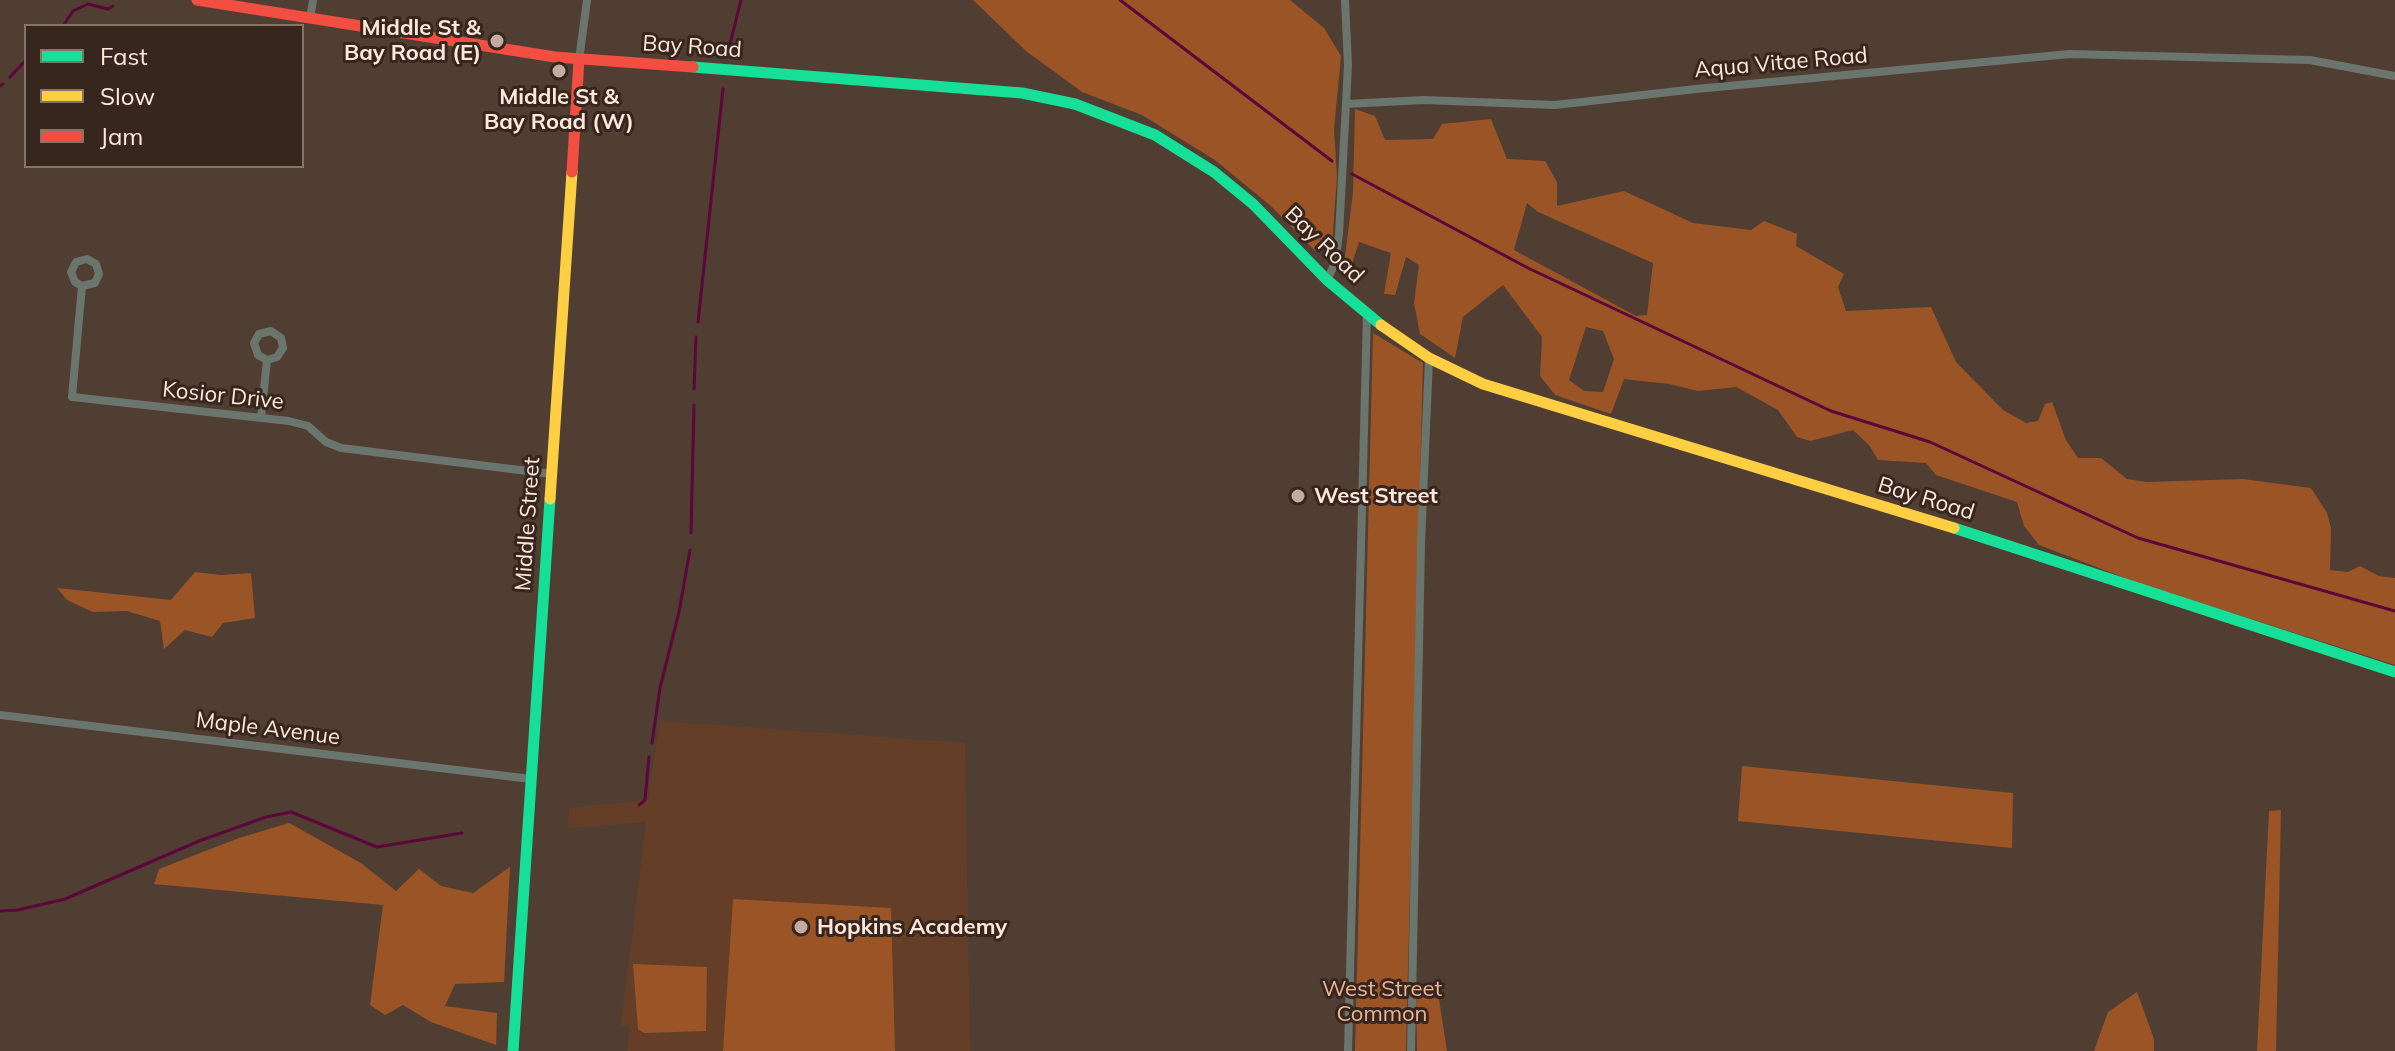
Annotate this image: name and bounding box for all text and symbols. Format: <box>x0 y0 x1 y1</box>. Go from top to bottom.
place label: Middle St & Bay Road (E) <box>344 15 481 66</box>
legend <box>24 24 304 168</box>
street label: Bay Road <box>641 30 743 64</box>
marker: Middle St & Bay Road (E) <box>488 32 506 50</box>
text: Fast <box>100 41 148 71</box>
street label: Aqua Vitae Road <box>1693 42 1869 84</box>
marker: Middle St & Bay Road (W) <box>550 62 568 80</box>
text: Slow <box>100 81 155 111</box>
place label: Middle St & Bay Road (W) <box>484 84 634 136</box>
text: Jam <box>100 121 143 151</box>
street label: Bay Road <box>1279 201 1369 289</box>
street label: Kosior Drive <box>161 377 285 415</box>
street label: Middle Street <box>510 456 546 592</box>
street label: Bay Road <box>1875 472 1977 526</box>
place label: West Street <box>1314 483 1438 509</box>
marker: West Street <box>1289 487 1307 505</box>
street label: Maple Avenue <box>195 707 341 751</box>
place label: Hopkins Academy <box>817 914 1007 940</box>
marker: Hopkins Academy <box>792 918 810 936</box>
park label: West Street Common <box>1322 976 1442 1028</box>

